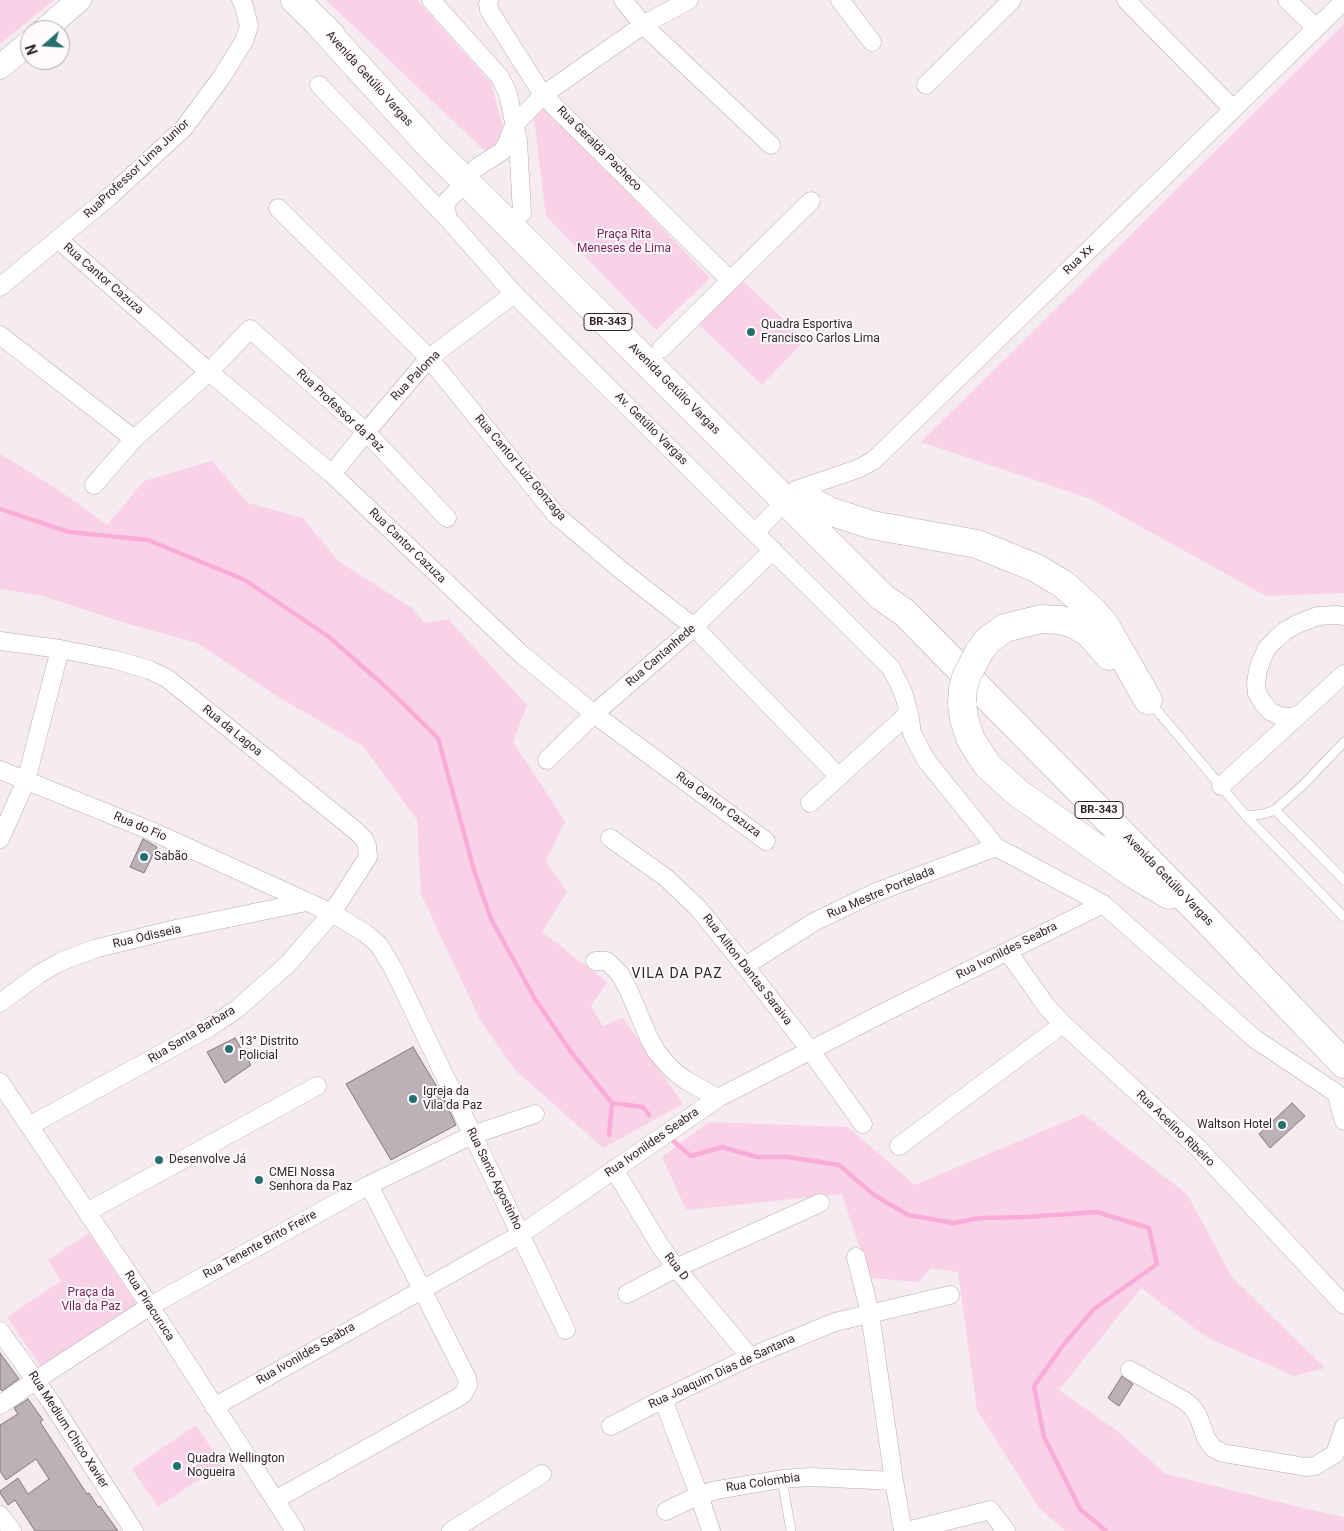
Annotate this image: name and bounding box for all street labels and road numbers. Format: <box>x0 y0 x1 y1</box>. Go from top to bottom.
street label: Avenida Getúlio Vargas <box>322 28 416 130</box>
street label: Rua Geralda Pacheco <box>554 104 644 194</box>
street label: RuaProfessor Lima Junior <box>81 116 193 222</box>
street label: Rua Cantor Cazuza <box>60 240 146 318</box>
street label: Rua Xx <box>1061 242 1097 278</box>
road number: BR-343 <box>584 314 632 331</box>
street label: Avenida Getúlio Vargas <box>625 340 723 438</box>
street label: Rua Paloma <box>388 348 444 404</box>
street label: Rua Professor da Paz <box>293 367 387 455</box>
street label: Av. Getúlio Vargas <box>612 390 690 468</box>
street label: Rua Cantor Luiz Gonzaga <box>471 412 569 524</box>
street label: Rua Cantor Cazuza <box>365 506 449 586</box>
street label: Rua Cantanhede <box>623 622 699 690</box>
street label: Rua da Lagoa <box>199 702 265 760</box>
street label: Rua Cantor Cazuza <box>673 769 763 841</box>
road number: BR-343 <box>1075 802 1123 818</box>
street label: Rua do Fio <box>111 809 169 845</box>
street label: Avenida Getúlio Vargas <box>1120 831 1216 929</box>
street label: Rua Mestre Portelada <box>825 864 937 922</box>
street label: Rua Ailton Dantas Saraiva <box>699 911 795 1029</box>
street label: Rua Ivonildes Seabra <box>954 919 1060 983</box>
street label: Rua Odisseia <box>111 922 183 952</box>
street label: Rua Santa Barbara <box>146 1003 238 1067</box>
street label: Rua Acelino Ribeiro <box>1133 1088 1217 1170</box>
street label: Rua Ivonildes Seabra <box>602 1105 702 1181</box>
street label: Rua Santo Agostinho <box>463 1126 525 1232</box>
street label: Rua Tenente Brito Freire <box>201 1208 319 1282</box>
street label: Rua D <box>661 1250 691 1284</box>
street label: Rua Piracuruca <box>121 1268 177 1344</box>
street label: Rua Ivonildes Seabra <box>254 1320 358 1388</box>
street label: Rua Joaquim Dias de Santana <box>647 1332 797 1412</box>
street label: Rua Medium Chico Xavier <box>25 1369 111 1491</box>
street label: Rua Colombia <box>725 1471 801 1495</box>

